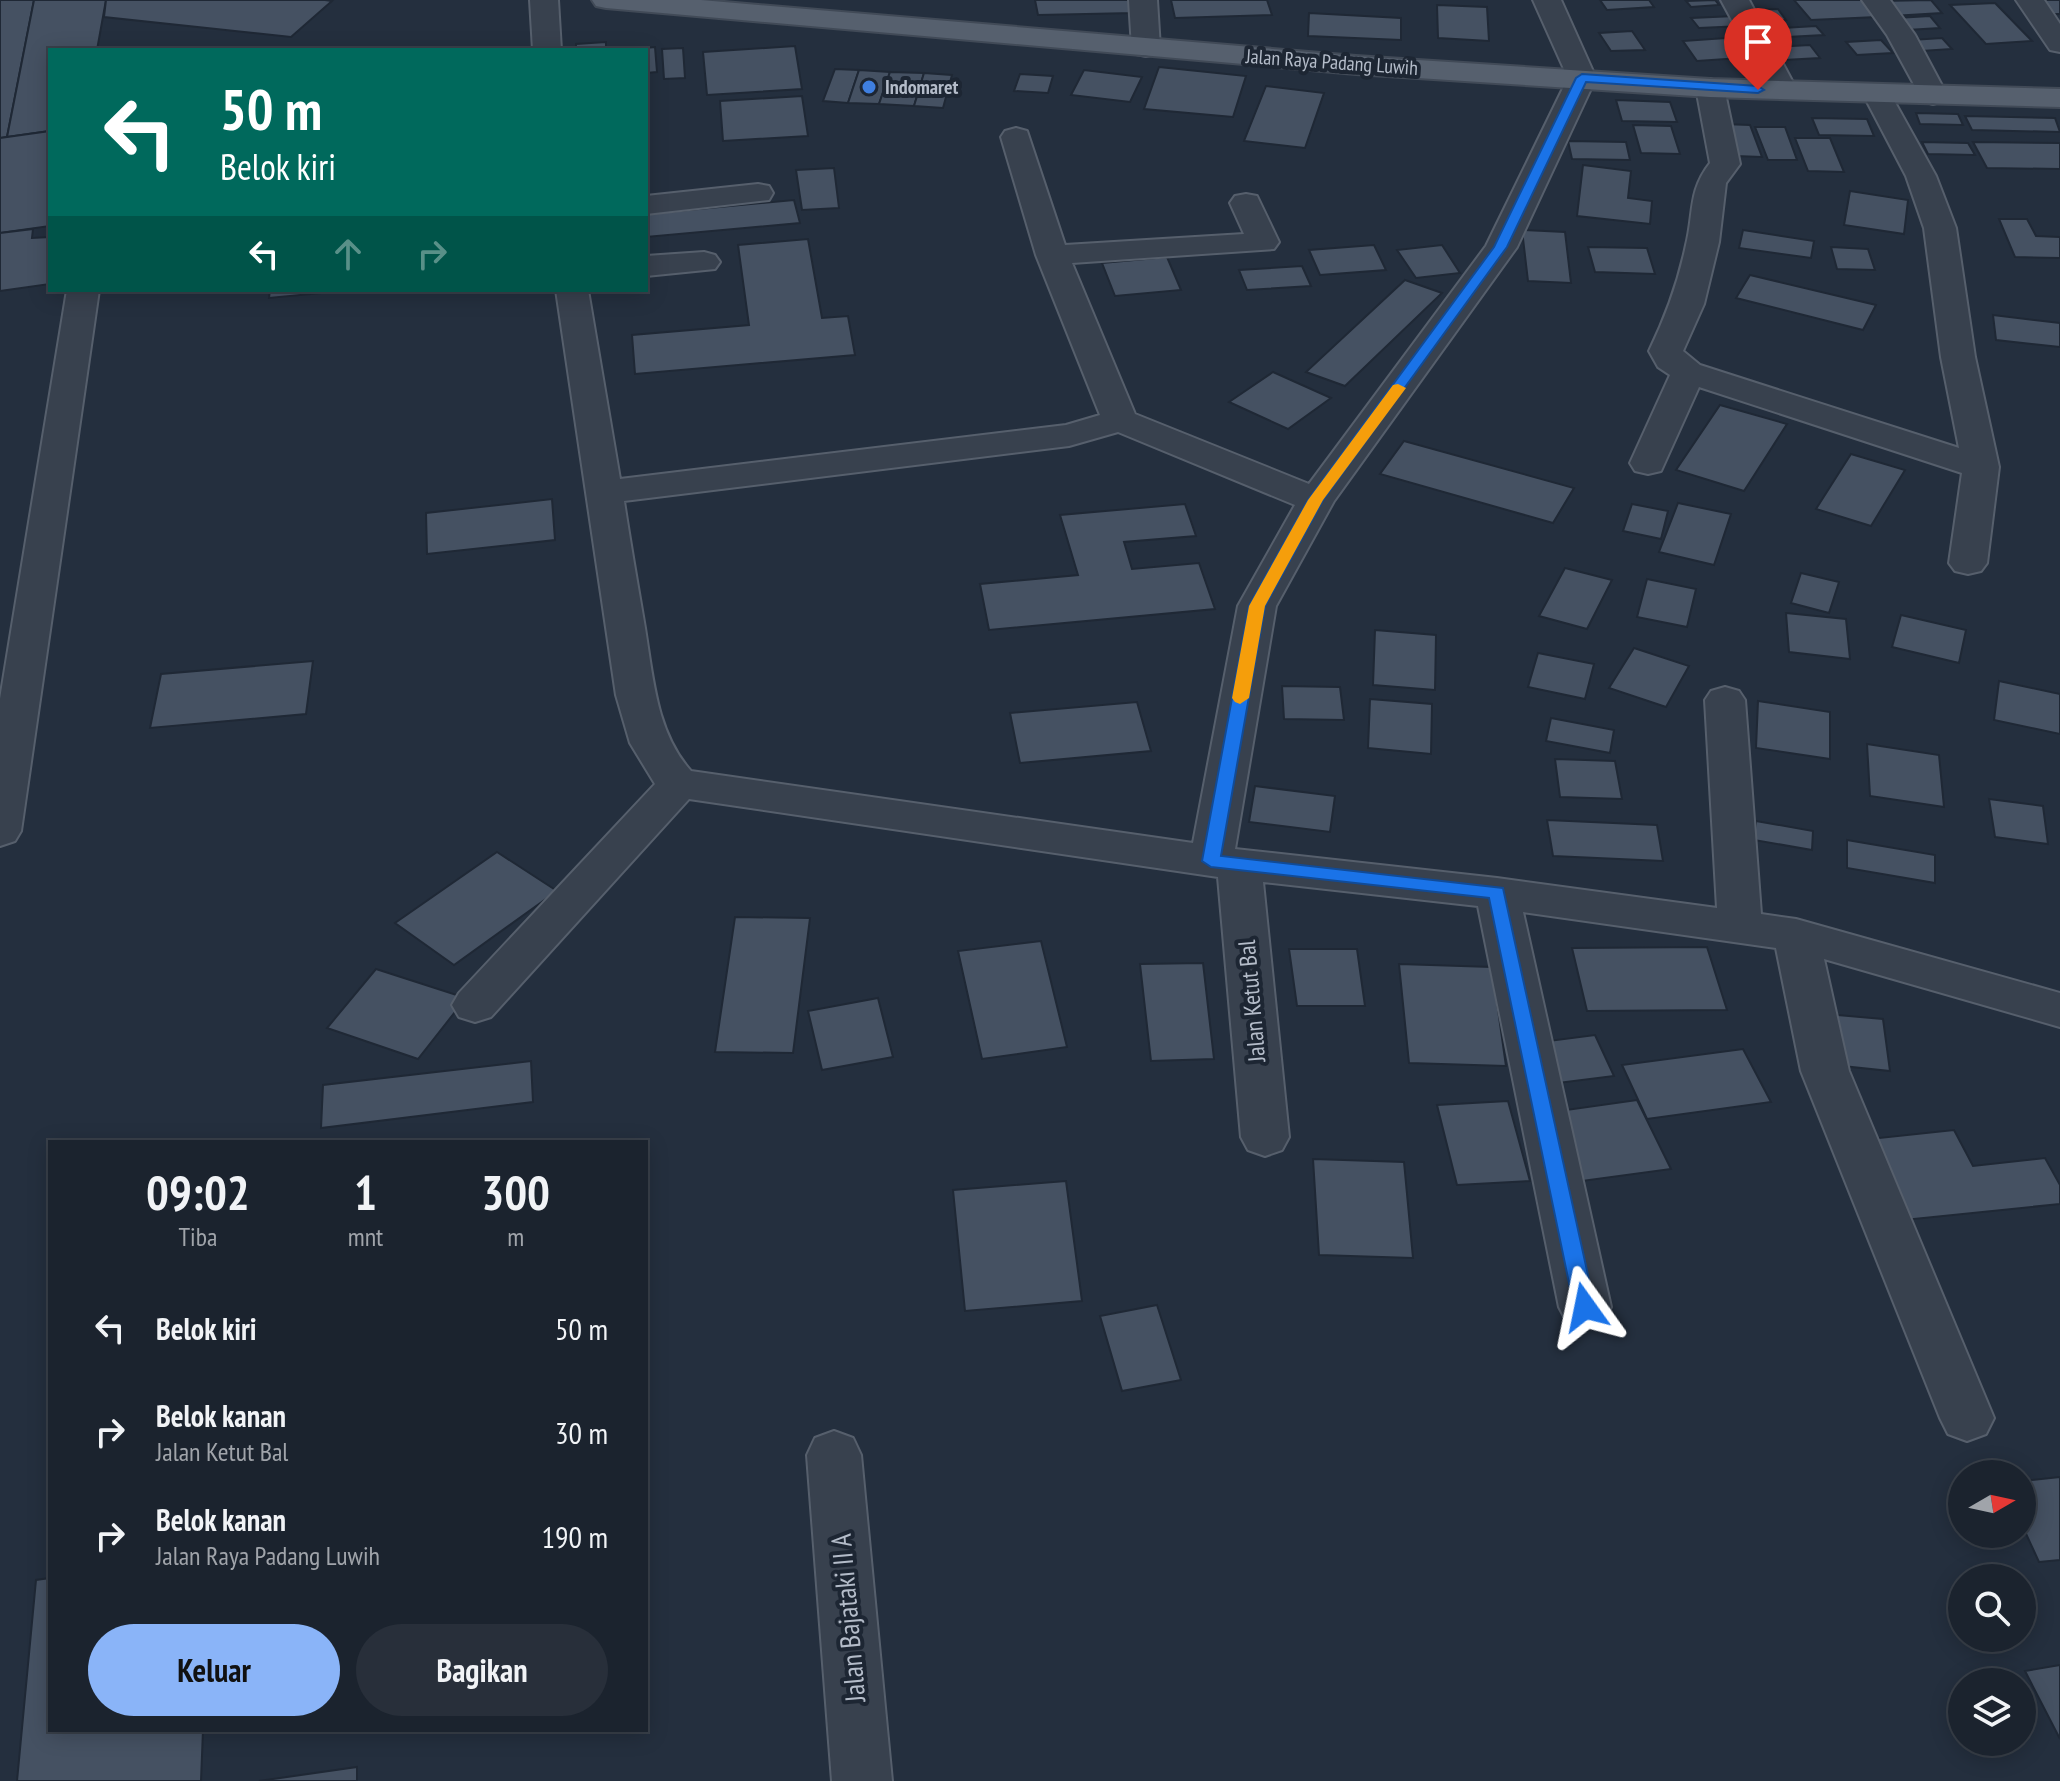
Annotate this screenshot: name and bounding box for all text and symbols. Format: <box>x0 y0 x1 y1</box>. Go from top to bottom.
pin <box>1724 8 1792 90</box>
icon: arrive <box>1736 20 1780 64</box>
street label: Jalan Raya Padang Luwih <box>1244 43 1419 81</box>
text: 50 m <box>220 73 322 145</box>
place label: Indomaret <box>885 74 958 100</box>
marker: Indomaret <box>860 78 878 96</box>
icon: left <box>88 80 192 184</box>
text: Belok kiri <box>220 143 336 190</box>
icon: left <box>242 232 286 276</box>
icon: ahead <box>326 232 370 276</box>
icon: right <box>410 232 454 276</box>
street label: Jalan Ketut Bal <box>1231 938 1272 1064</box>
text: 09:02 <box>146 1161 250 1223</box>
text: 1 <box>354 1161 377 1223</box>
text: 300 <box>481 1161 550 1223</box>
text: Tiba <box>178 1220 217 1253</box>
text: mnt <box>348 1220 383 1253</box>
text: m <box>507 1220 524 1253</box>
position arrow <box>1543 1265 1627 1349</box>
icon: left <box>88 1306 132 1350</box>
text: Belok kiri <box>156 1309 257 1348</box>
text: 50 m <box>555 1309 608 1348</box>
text: Belok kanan <box>156 1396 286 1435</box>
icon: right <box>88 1410 132 1454</box>
text: 30 m <box>555 1413 608 1452</box>
text: Jalan Ketut Bal <box>156 1435 288 1468</box>
north arrow <box>1948 1460 2036 1548</box>
map controls <box>1948 1460 2036 1756</box>
text: Belok kanan <box>156 1500 286 1539</box>
icon: right <box>88 1514 132 1558</box>
text: 190 m <box>542 1517 608 1556</box>
street label: Jalan Bajataki II A <box>822 1532 873 1705</box>
text: Jalan Raya Padang Luwih <box>156 1539 380 1572</box>
button: search <box>1948 1564 2036 1652</box>
button: Keluar <box>88 1624 340 1716</box>
button: Bagikan <box>356 1624 608 1716</box>
button: layers <box>1948 1668 2036 1756</box>

